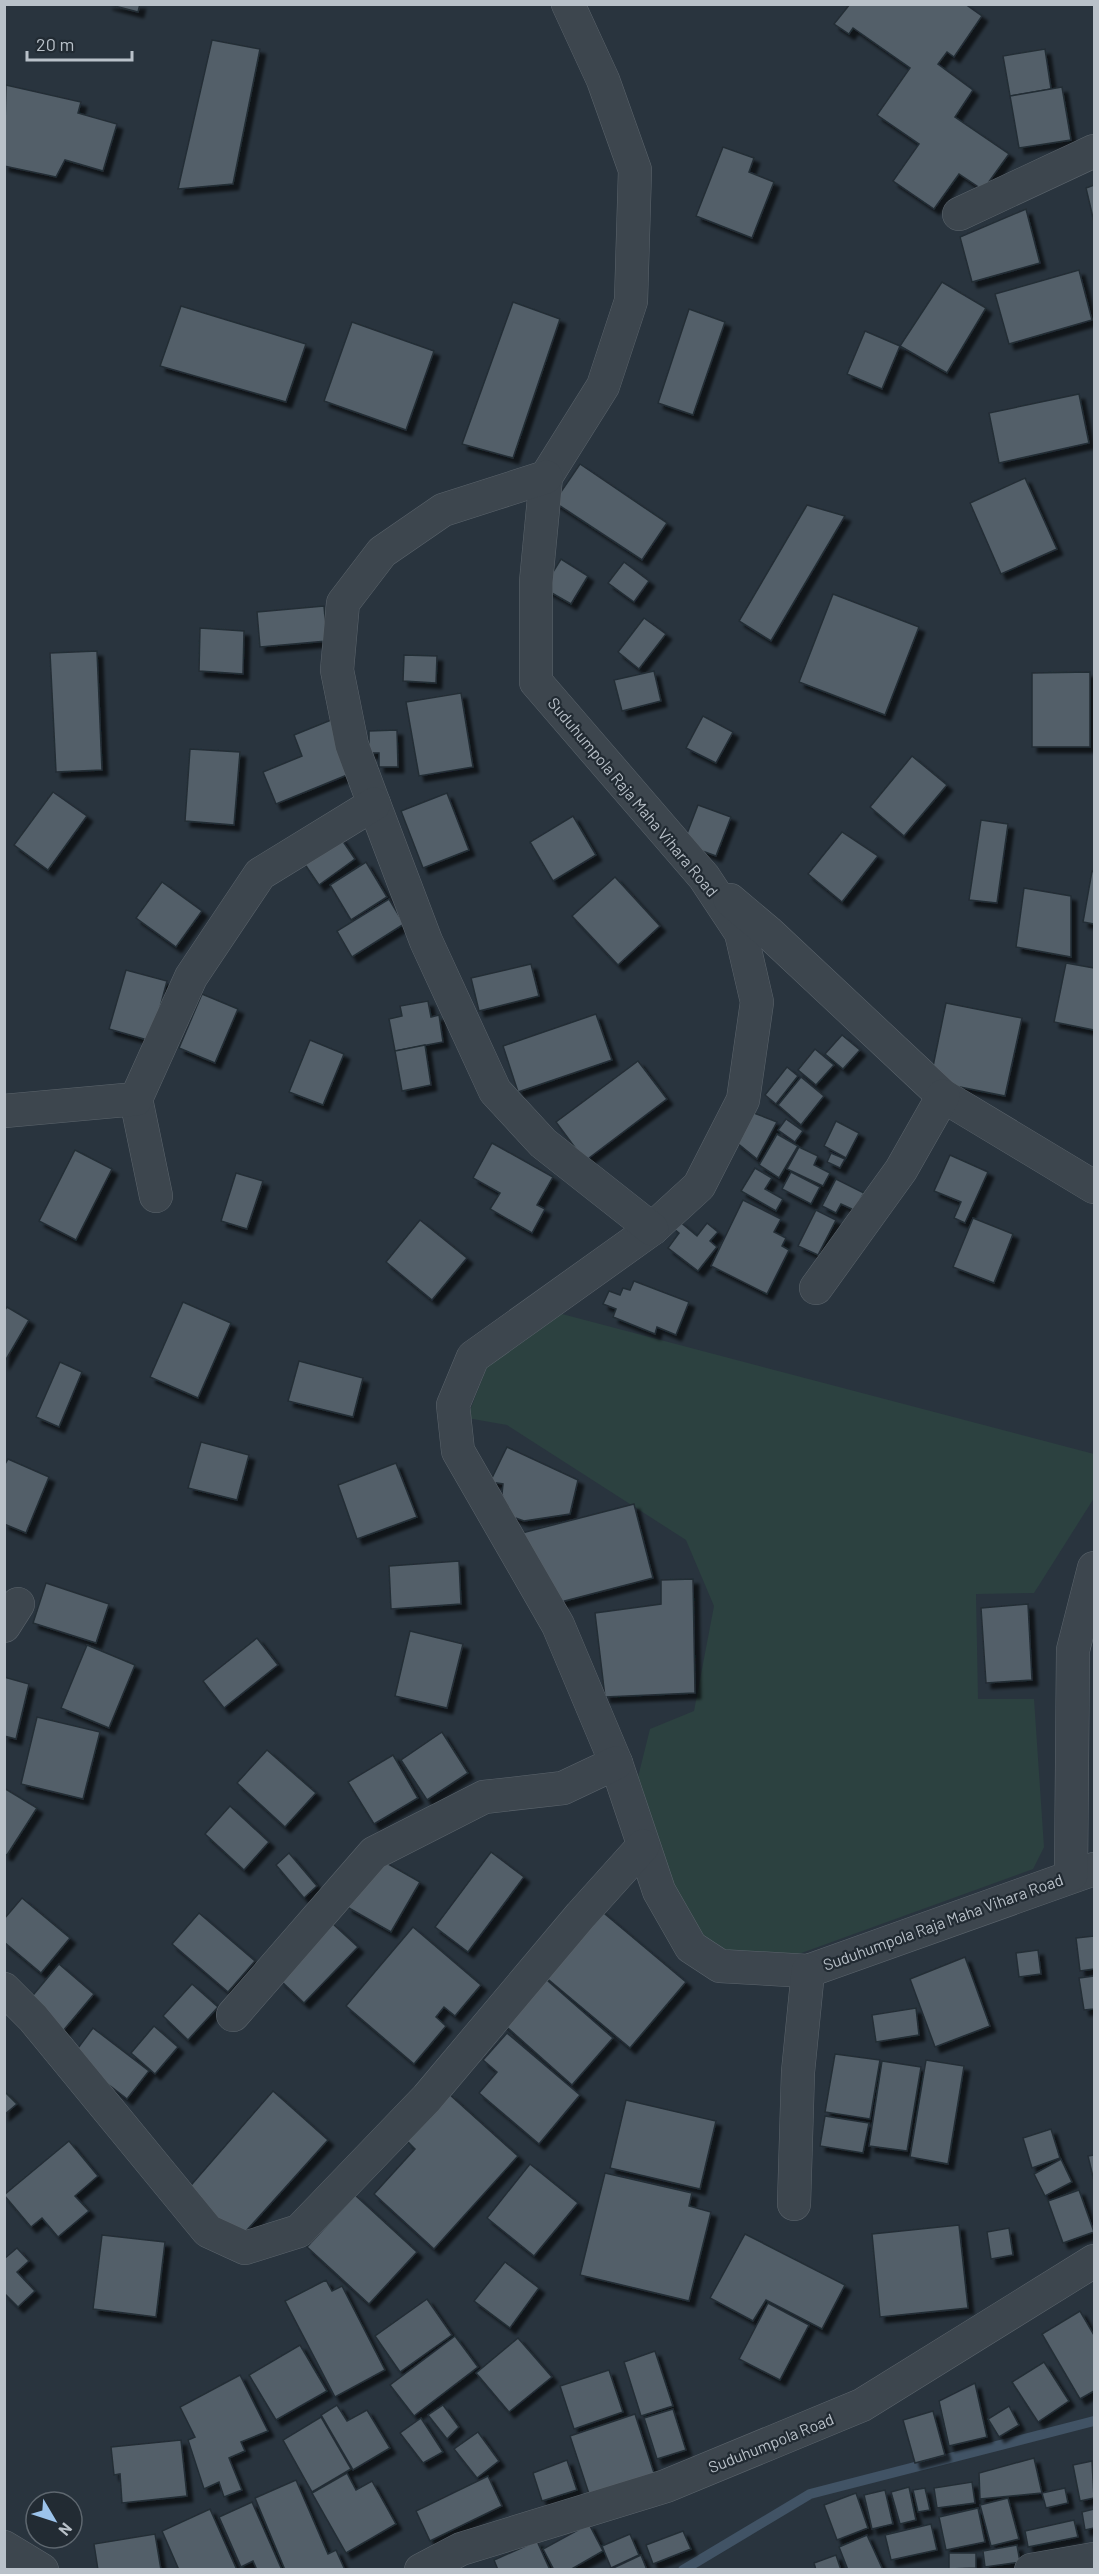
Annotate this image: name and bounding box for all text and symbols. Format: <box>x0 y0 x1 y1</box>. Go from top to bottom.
scale bar <box>27 24 132 62</box>
text: 20 m <box>36 33 74 55</box>
street label: Suduhumpola Raja Maha Vihara Road <box>545 693 722 900</box>
street label: Suduhumpola Raja Maha Vihara Road <box>820 1869 1065 1974</box>
street label: Suduhumpola Road <box>705 2409 836 2476</box>
north arrow <box>24 2490 84 2550</box>
text: N <box>55 2520 77 2540</box>

